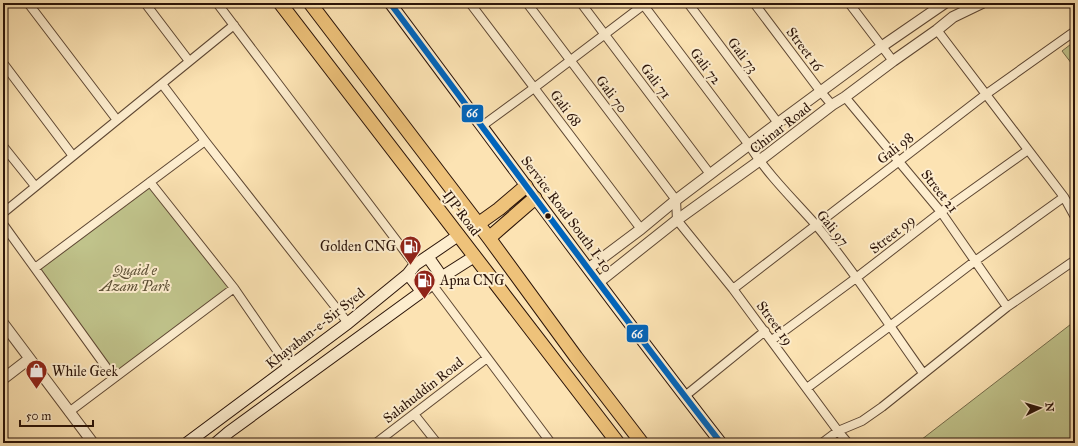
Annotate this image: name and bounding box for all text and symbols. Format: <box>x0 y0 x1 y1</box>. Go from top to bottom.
street label: Street 16 <box>783 24 827 75</box>
street label: Gali 73 <box>724 34 761 76</box>
street label: Gali 72 <box>686 45 725 88</box>
street label: Gali 71 <box>637 60 675 103</box>
street label: Gali 70 <box>592 72 631 116</box>
street label: Gali 68 <box>546 87 585 130</box>
street label: Chinar Road <box>746 99 814 157</box>
line badge: 66 <box>461 104 484 123</box>
text: 66 <box>466 107 479 120</box>
street label: Gali 98 <box>874 129 917 168</box>
street label: Service Road South I-10 <box>517 153 616 276</box>
street label: Street 21 <box>917 166 962 217</box>
street label: IJP Road <box>438 187 484 240</box>
street label: Gali 97 <box>813 207 852 250</box>
unlabelled marker <box>543 211 553 221</box>
street label: Street 99 <box>866 211 918 257</box>
fuel station icon: Golden CNG <box>398 233 424 266</box>
place label: Golden CNG <box>320 238 396 255</box>
park label: Quaid e Azam Park <box>98 262 171 295</box>
fuel station icon: Apna CNG <box>412 267 438 300</box>
place label: Apna CNG <box>439 272 504 289</box>
street label: Khayaban-e-Sir Syed <box>262 284 368 372</box>
street label: Street 19 <box>753 298 796 349</box>
line badge: 66 <box>626 324 649 343</box>
text: 66 <box>631 328 644 341</box>
street label: Salahuddin Road <box>380 354 467 427</box>
shop icon: While Geek <box>23 358 49 391</box>
place label: While Geek <box>52 363 118 380</box>
north arrow <box>1020 388 1060 428</box>
scale bar <box>20 402 93 428</box>
text: N <box>1043 402 1056 413</box>
text: 50 m <box>26 409 51 423</box>

